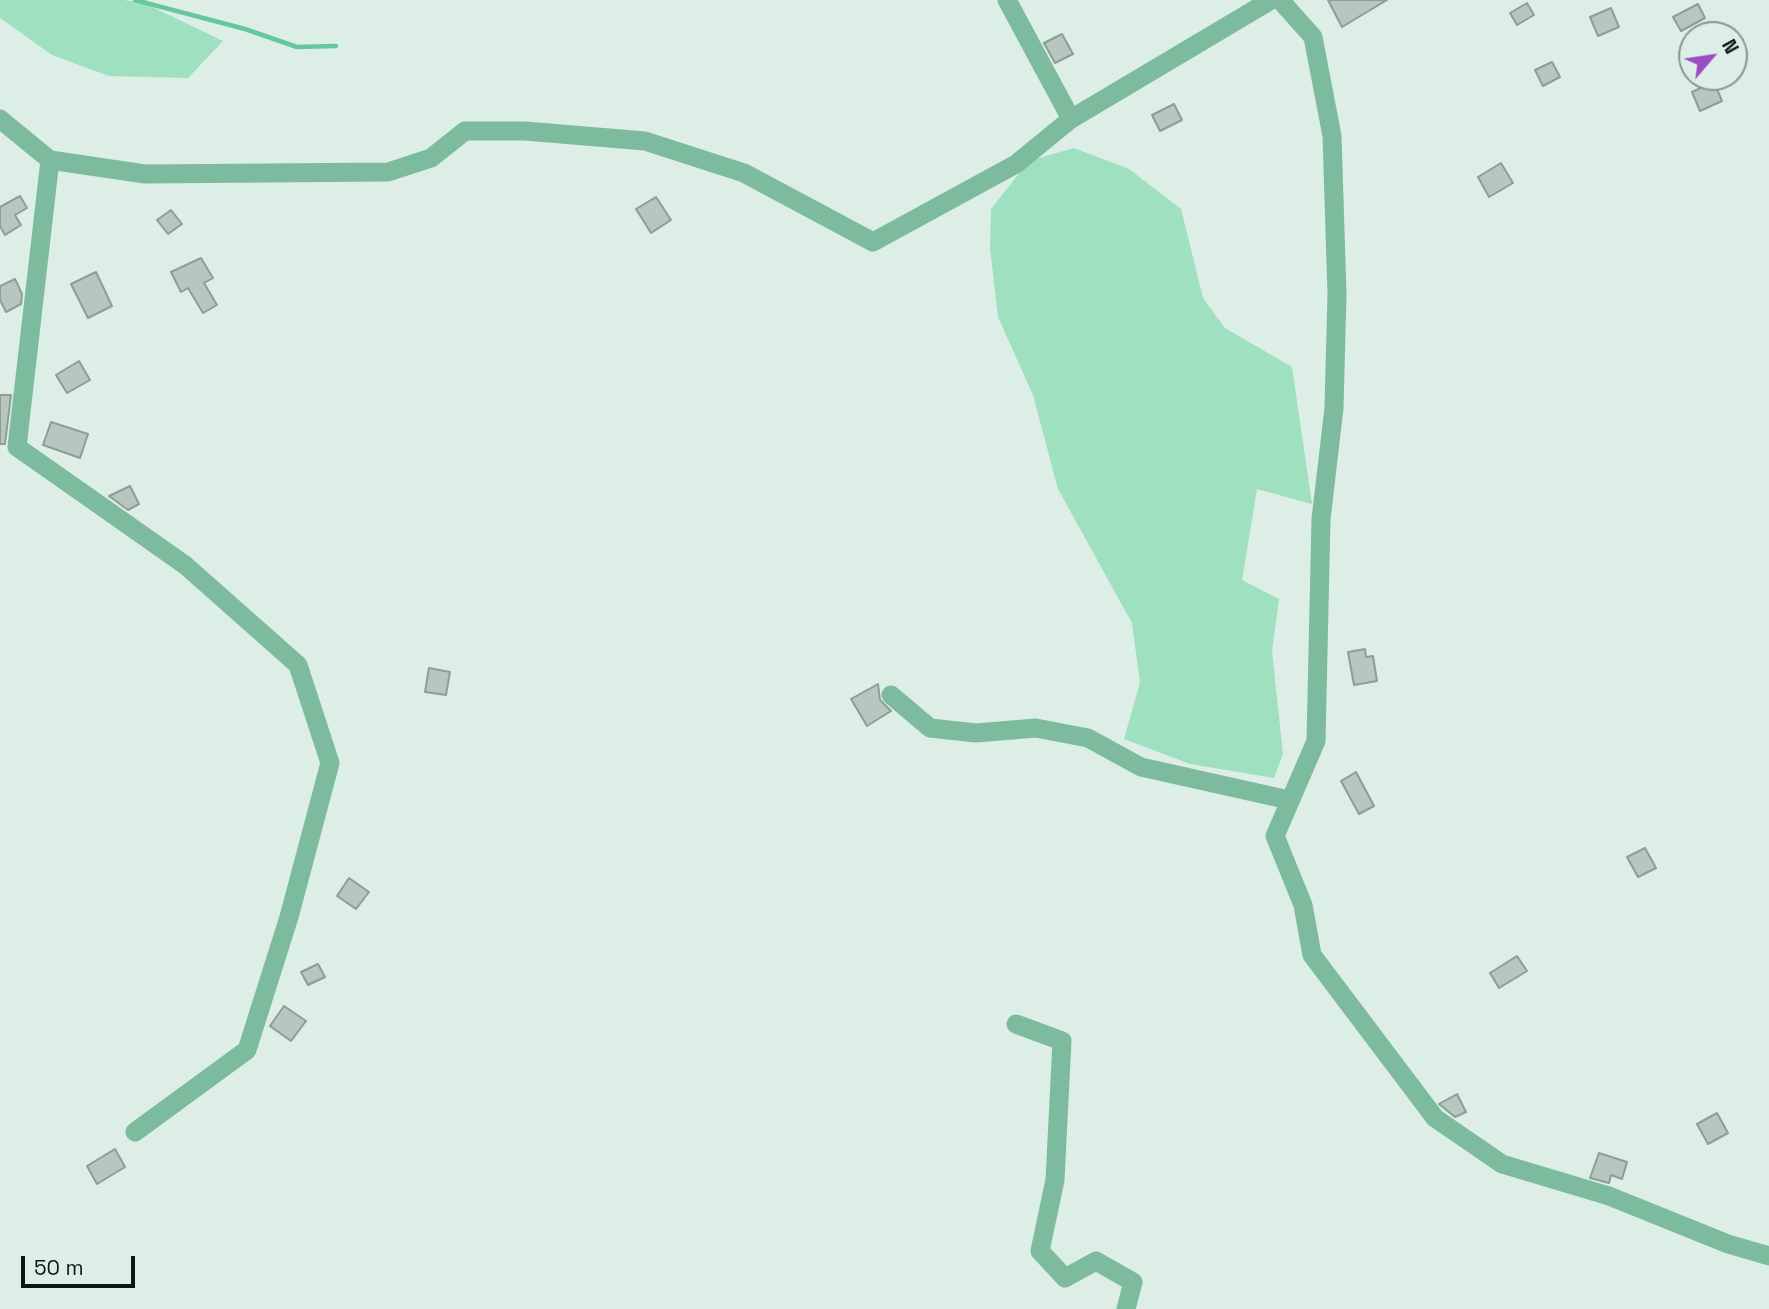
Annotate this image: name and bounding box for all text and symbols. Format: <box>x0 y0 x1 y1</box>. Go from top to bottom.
north arrow <box>1678 21 1748 91</box>
text: N <box>1716 35 1744 58</box>
scale bar <box>24 1242 138 1286</box>
text: 50 m <box>34 1254 84 1281</box>

